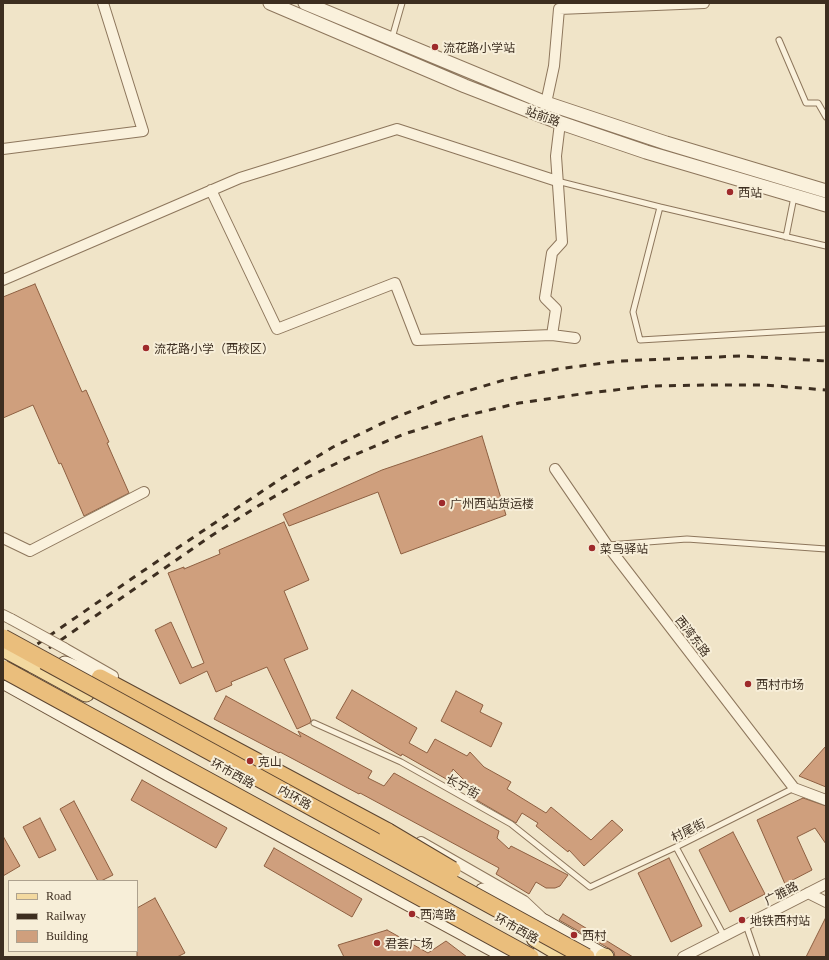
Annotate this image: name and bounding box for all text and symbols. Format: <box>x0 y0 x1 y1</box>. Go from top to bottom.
place label: 流花路小学站 <box>443 40 515 54</box>
marker: 流花路小学站 <box>430 42 440 52</box>
street label: 站前路 <box>524 103 562 129</box>
place label: 西站 <box>738 185 762 199</box>
marker: 西站 <box>725 187 735 197</box>
place label: 流花路小学（西校区） <box>154 341 274 355</box>
marker: 流花路小学（西校区） <box>141 343 151 353</box>
place label: 广州西站货运楼 <box>450 496 534 510</box>
marker: 广州西站货运楼 <box>437 498 447 508</box>
place label: 菜鸟驿站 <box>600 541 648 555</box>
marker: 菜鸟驿站 <box>587 543 597 553</box>
street label: 西湾东路 <box>673 613 713 659</box>
place label: 西村市场 <box>756 677 804 691</box>
marker: 西村市场 <box>743 679 753 689</box>
place label: 克山 <box>258 754 282 768</box>
street label: 环市西路 <box>209 755 257 791</box>
marker: 克山 <box>245 756 255 766</box>
street label: 长宁街 <box>444 771 482 801</box>
street label: 内环路 <box>276 782 314 812</box>
street label: 村尾街 <box>669 816 707 844</box>
street label: 广雅路 <box>762 878 800 908</box>
legend <box>8 880 138 952</box>
text: Road <box>46 889 71 903</box>
place label: 西湾路 <box>420 907 456 921</box>
text: Railway <box>46 909 86 923</box>
marker: 西湾路 <box>407 909 417 919</box>
street label: 环市西路 <box>493 910 541 946</box>
place label: 地铁西村站 <box>750 913 810 927</box>
marker: 地铁西村站 <box>737 915 747 925</box>
place label: 西村 <box>582 928 606 942</box>
text: Building <box>46 929 88 943</box>
marker: 西村 <box>569 930 579 940</box>
place label: 君荟广场 <box>385 936 433 950</box>
marker: 君荟广场 <box>372 938 382 948</box>

